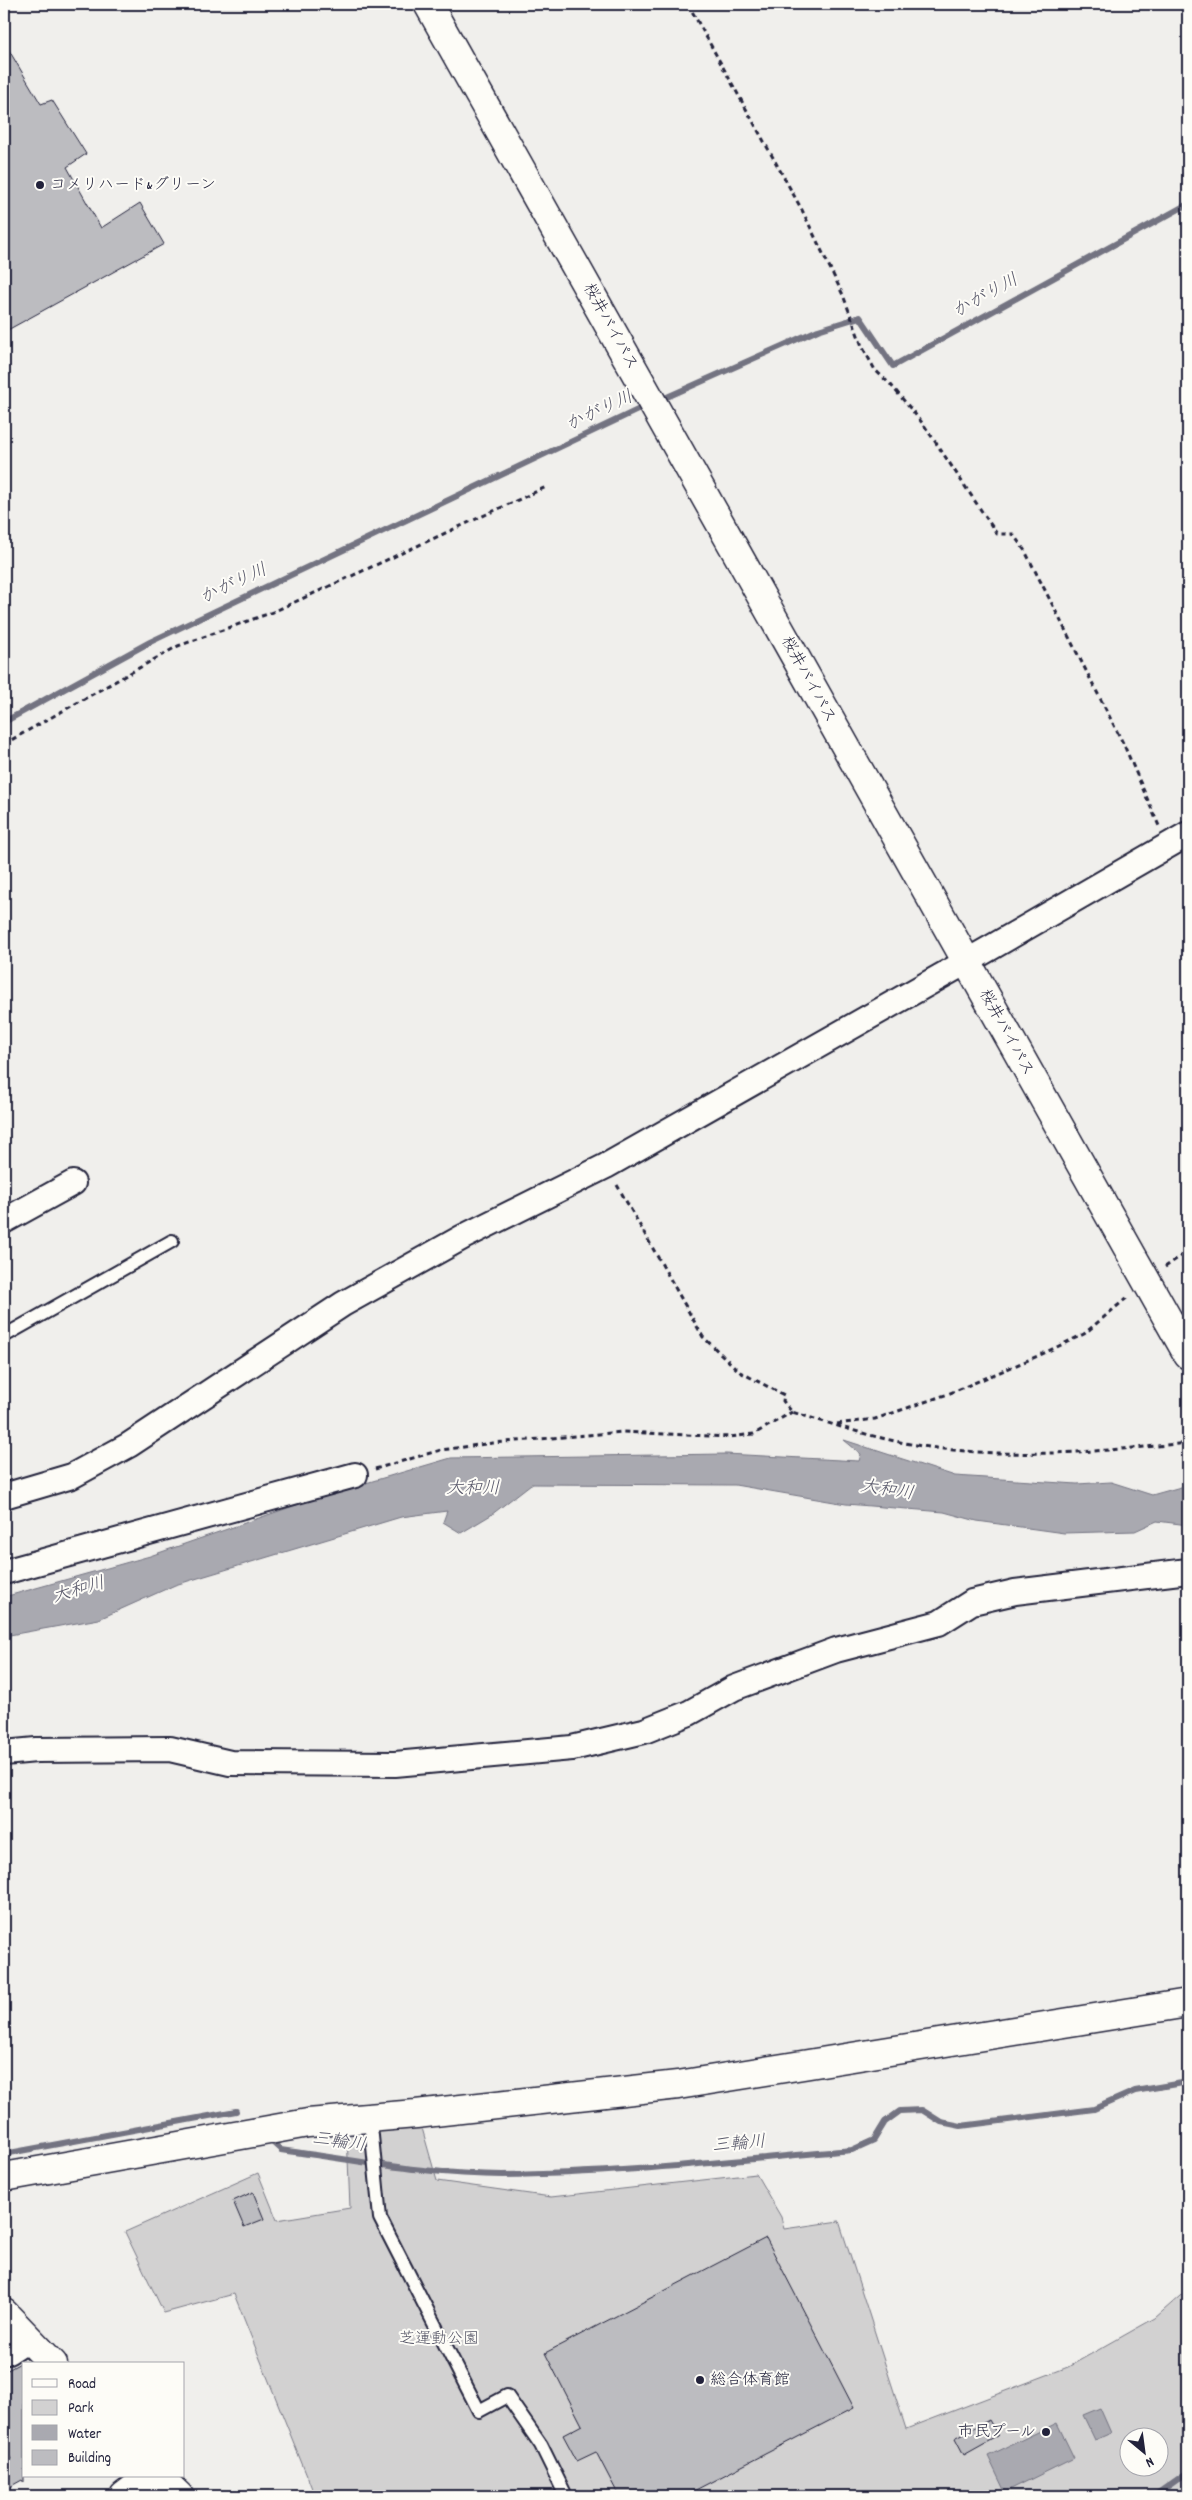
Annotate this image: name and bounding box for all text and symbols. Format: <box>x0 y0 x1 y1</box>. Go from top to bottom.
place label: コメリハード&グリーン <box>50 174 216 197</box>
marker: コメリハード&グリーン <box>34 179 46 191</box>
water label: かがり川 <box>948 269 1024 325</box>
street label: 桜井バイパス <box>577 280 643 374</box>
water label: かがり川 <box>562 385 638 439</box>
water label: かがり川 <box>196 558 272 612</box>
street label: 桜井バイパス <box>775 633 841 727</box>
street label: 桜井バイパス <box>973 986 1039 1080</box>
water label: 大和川 <box>858 1474 916 1508</box>
water label: 大和川 <box>446 1477 500 1502</box>
water label: 大和川 <box>50 1572 108 1610</box>
water label: 三輪川 <box>311 2127 367 2159</box>
water label: 三輪川 <box>711 2130 767 2160</box>
park label: 芝運動公園 <box>399 2328 479 2351</box>
legend <box>22 2362 185 2478</box>
place label: 総合体育館 <box>710 2369 790 2392</box>
text: Road <box>68 2374 96 2396</box>
marker: 総合体育館 <box>694 2374 706 2386</box>
text: Park <box>68 2398 94 2420</box>
place label: 市民プール <box>958 2421 1036 2444</box>
text: Water <box>68 2424 102 2446</box>
marker: 市民プール <box>1040 2426 1052 2438</box>
north arrow <box>1120 2428 1170 2478</box>
text: Building <box>68 2448 111 2470</box>
text: N <box>1141 2451 1157 2472</box>

